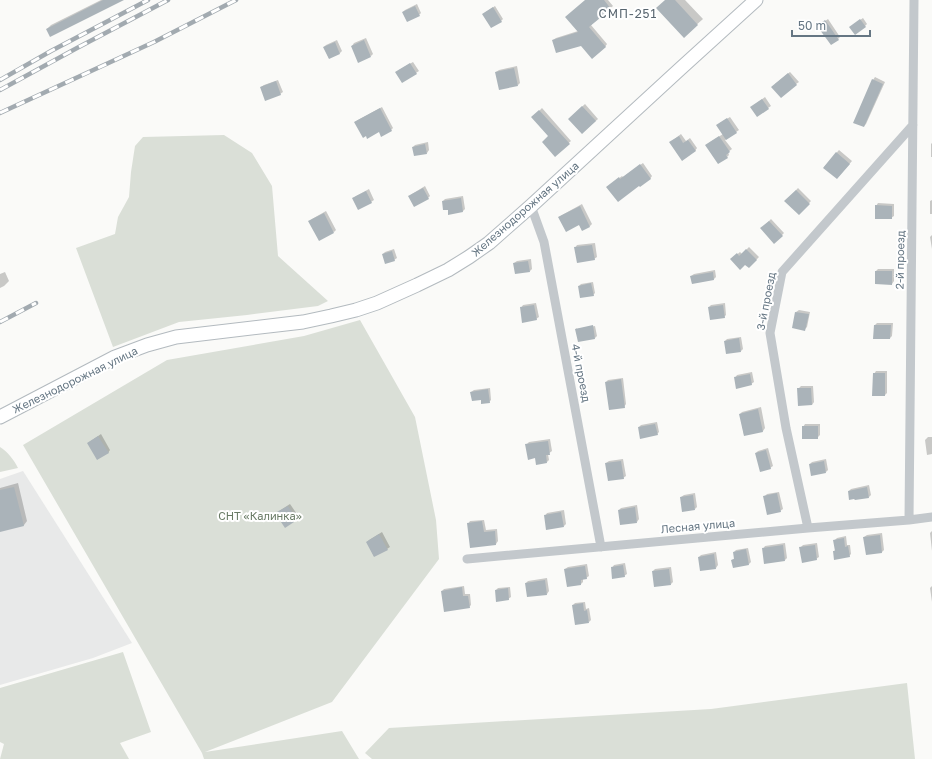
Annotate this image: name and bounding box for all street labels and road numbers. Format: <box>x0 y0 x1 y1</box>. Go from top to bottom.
street label: Железнодорожная улица <box>468 159 581 259</box>
street label: 2-й проезд <box>892 230 907 289</box>
street label: 3-й проезд <box>754 270 778 331</box>
street label: 4-й проезд <box>569 343 594 404</box>
street label: Железнодорожная улица <box>10 344 140 416</box>
street label: Лесная улица <box>660 516 736 535</box>

